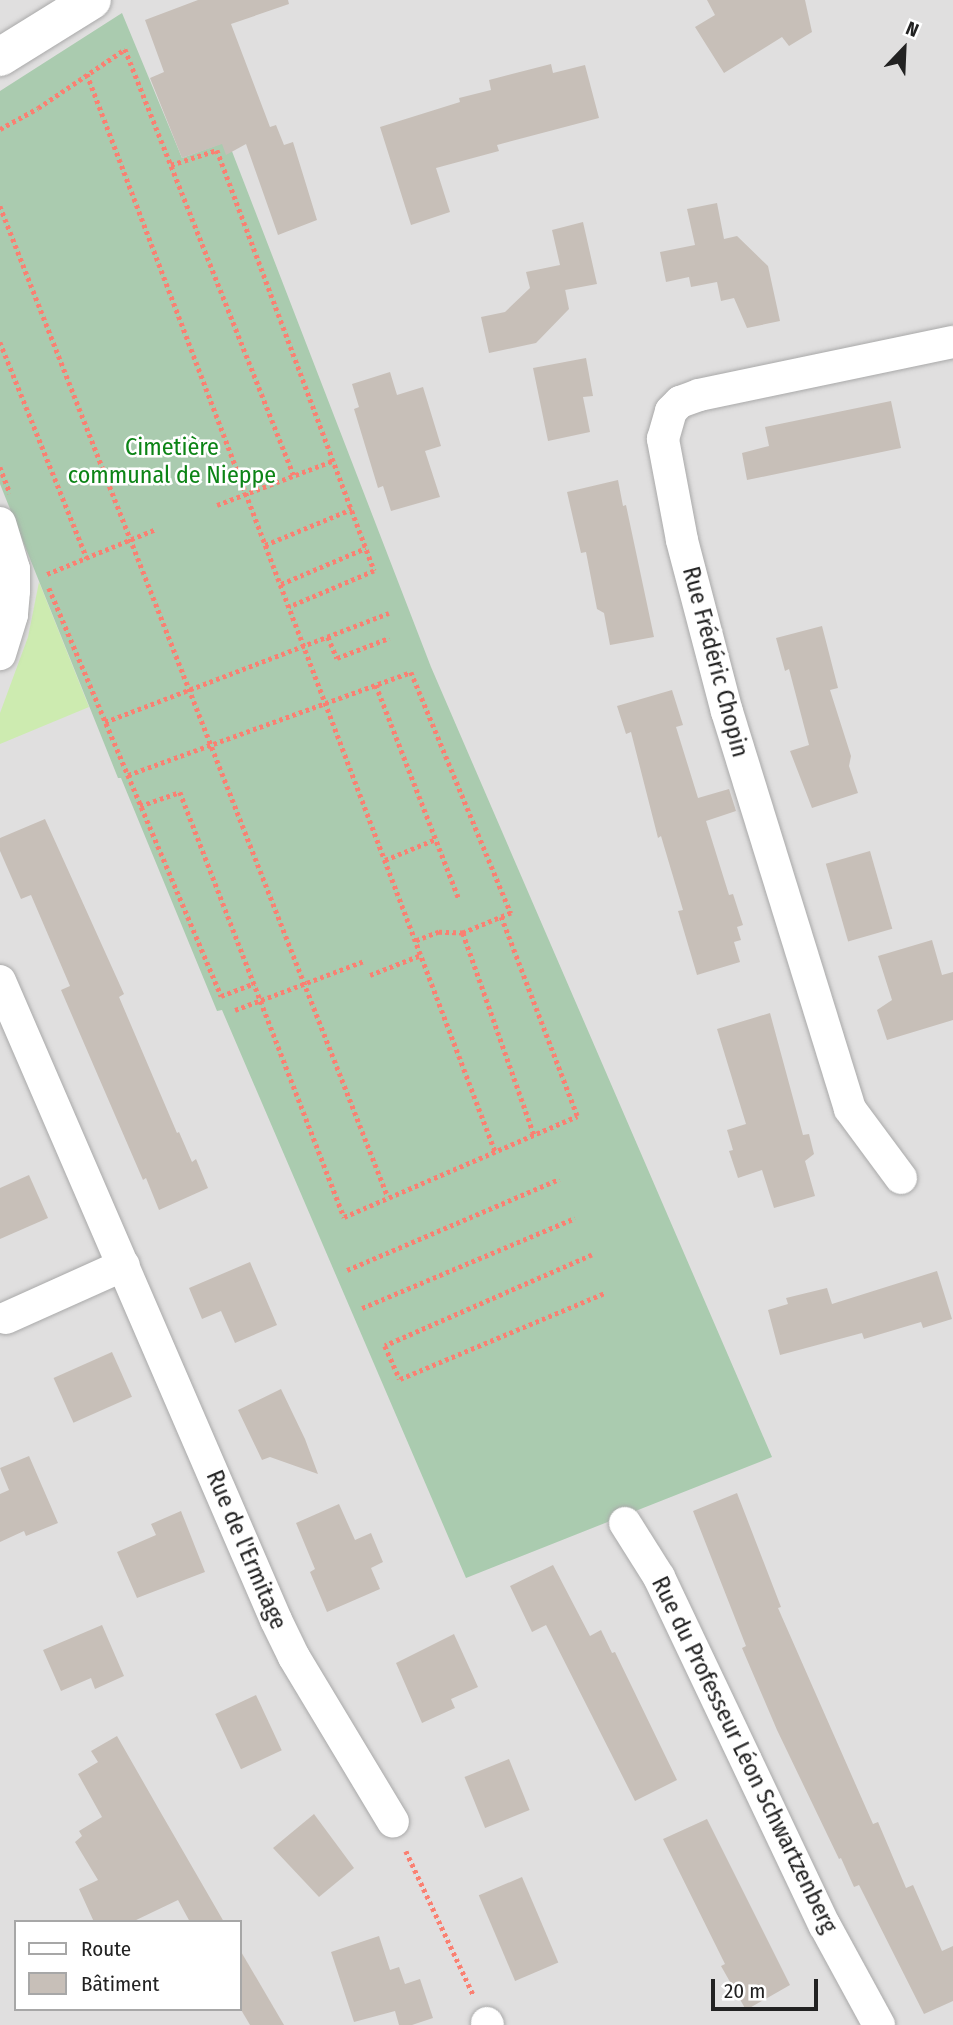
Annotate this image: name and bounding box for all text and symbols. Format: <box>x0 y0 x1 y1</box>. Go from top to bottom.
north arrow <box>869 14 939 84</box>
text: N <box>903 16 922 42</box>
park label: Cimetière communal de Nieppe <box>68 434 276 490</box>
street label: Rue Frédéric Chopin <box>676 564 754 760</box>
street label: Rue de l'Ermitage <box>200 1466 292 1634</box>
street label: Rue du Professeur Léon Schwartzenberg <box>645 1572 843 1938</box>
legend <box>14 1920 242 2011</box>
text: Route <box>81 1936 131 1962</box>
scale bar <box>715 1966 822 2010</box>
text: Bâtiment <box>81 1971 159 1997</box>
text: 20 m <box>724 1978 765 2004</box>

